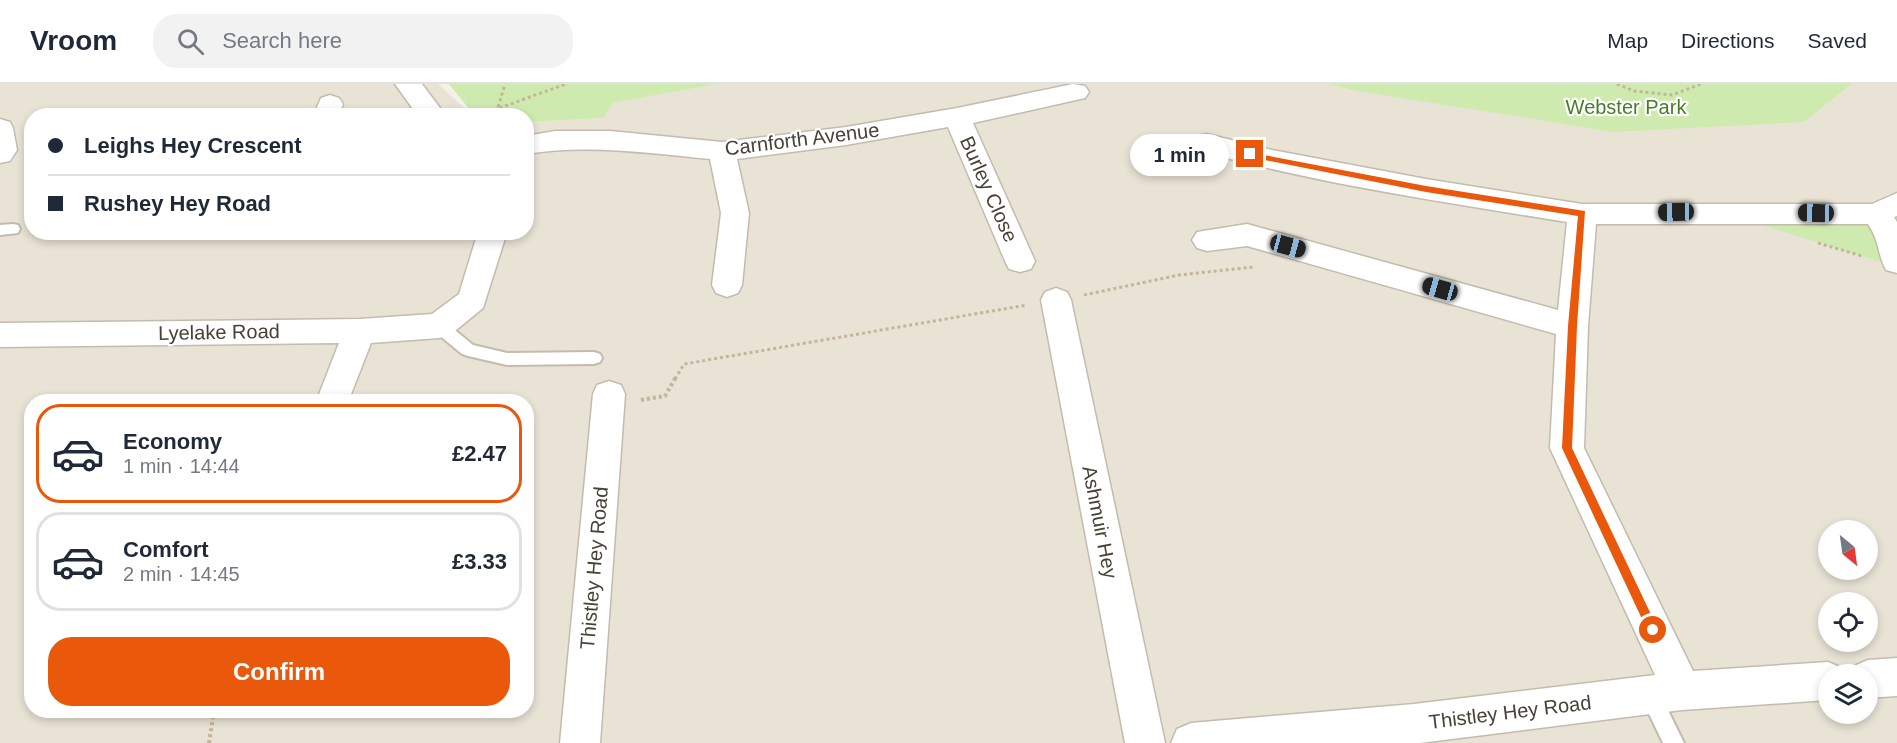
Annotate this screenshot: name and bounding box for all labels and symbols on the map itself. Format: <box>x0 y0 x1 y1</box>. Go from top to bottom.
park label: Webster Park <box>1566 96 1687 118</box>
street label: Carnforth Avenue <box>724 119 880 159</box>
street label: Burley Close <box>956 133 1022 245</box>
callout: 1 min <box>1130 133 1229 175</box>
route end <box>1236 140 1263 167</box>
car <box>1658 203 1694 221</box>
car <box>1798 204 1834 222</box>
car <box>1268 233 1308 259</box>
car <box>1420 275 1460 303</box>
street label: Lyelake Road <box>158 320 280 344</box>
street label: Ashmuir Hey <box>1078 464 1122 580</box>
street label: Thistley Hey Road <box>576 486 612 650</box>
north arrow <box>1818 520 1878 580</box>
route start <box>1639 616 1666 643</box>
street label: Thistley Hey Road <box>1428 691 1592 733</box>

